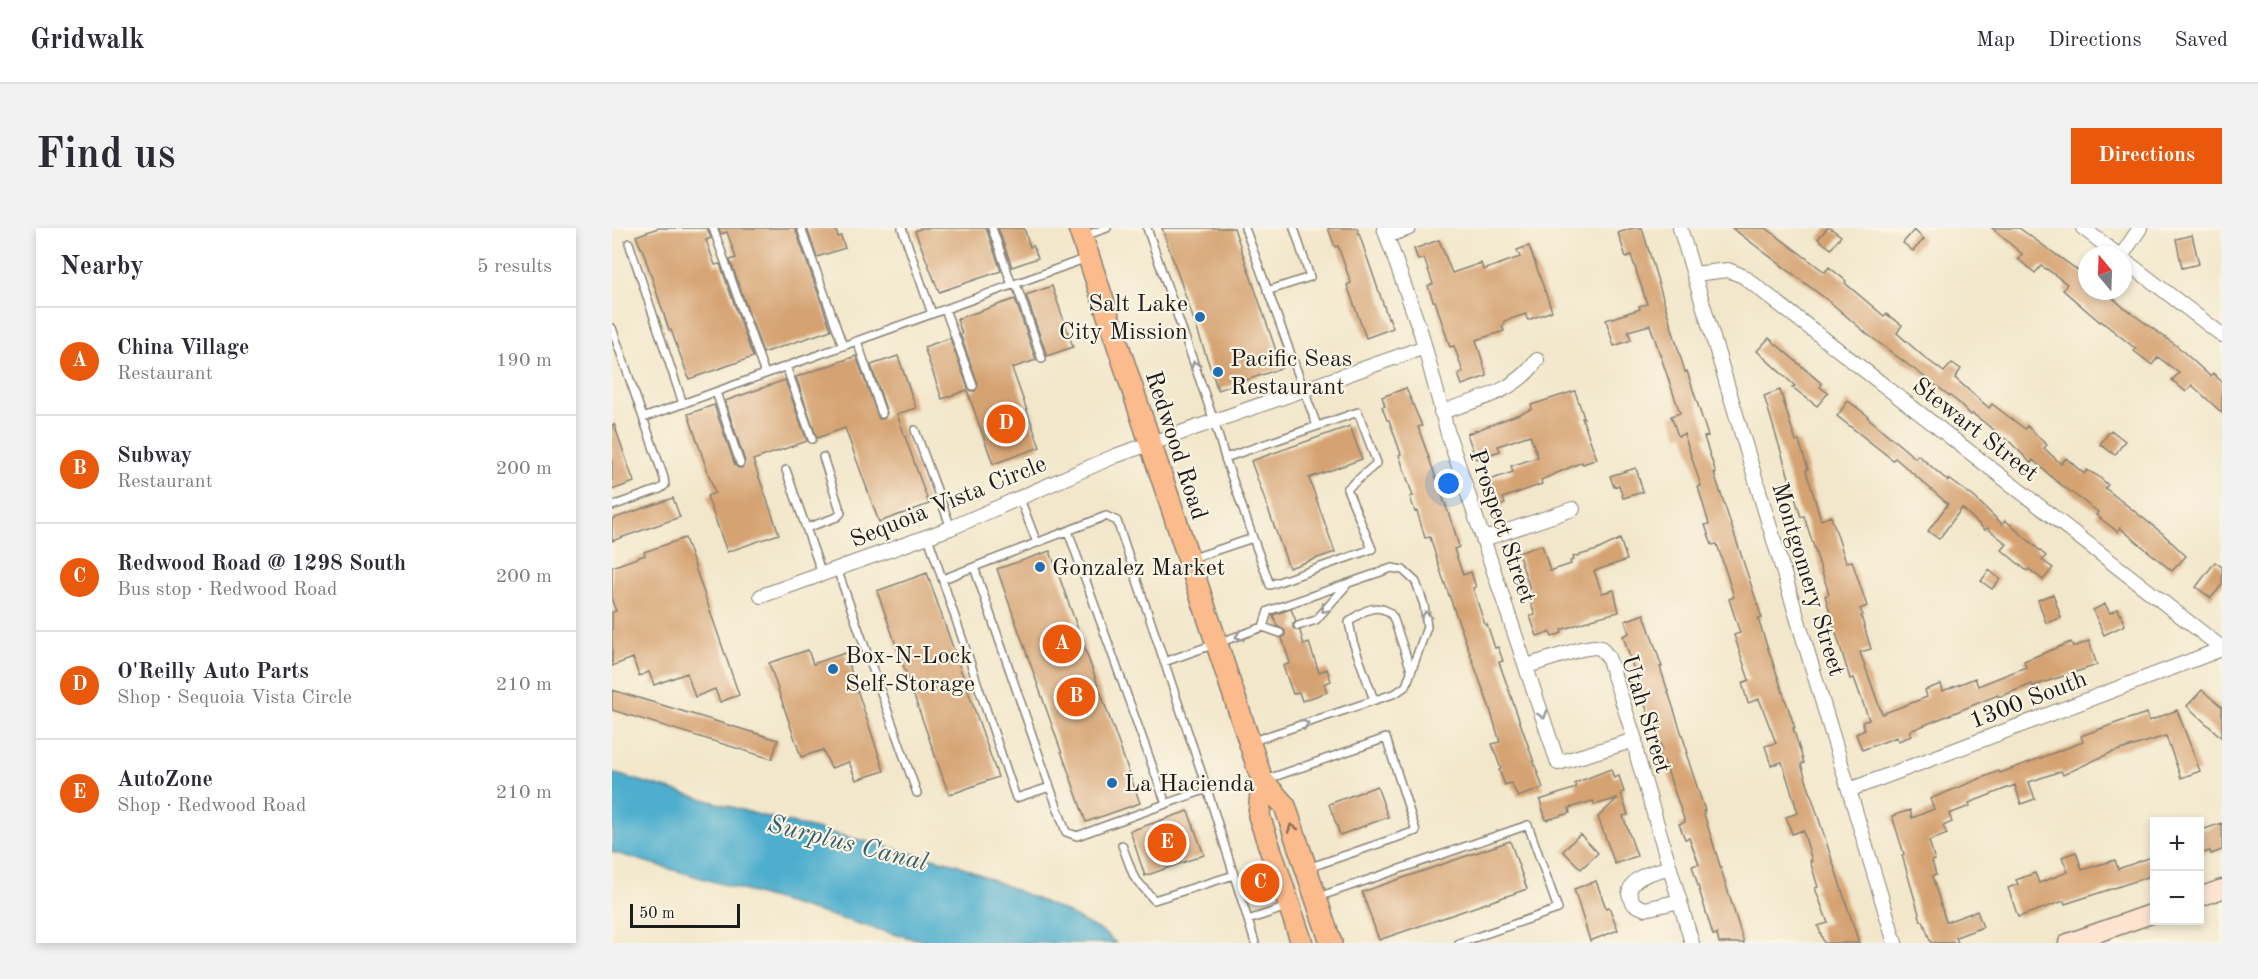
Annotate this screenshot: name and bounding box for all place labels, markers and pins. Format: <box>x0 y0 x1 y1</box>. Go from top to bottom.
place label: Salt Lake City Mission <box>1059 293 1188 345</box>
marker: Salt Lake City Mission <box>1193 310 1207 324</box>
place label: Pacific Seas Restaurant <box>1230 348 1352 400</box>
marker: Pacific Seas Restaurant <box>1211 365 1225 379</box>
pin: D <box>986 402 1026 446</box>
place label: Gonzalez Market <box>1052 557 1225 581</box>
marker: Gonzalez Market <box>1033 560 1047 574</box>
pin: A <box>1042 622 1082 666</box>
place label: Box-N-Lock Self-Storage <box>845 645 975 697</box>
marker: Box-N-Lock Self-Storage <box>826 662 840 676</box>
pin: B <box>1056 674 1096 720</box>
place label: La Hacienda <box>1124 773 1255 797</box>
marker: La Hacienda <box>1105 776 1119 790</box>
pin: E <box>1148 820 1186 866</box>
pin: C <box>1240 860 1280 906</box>

